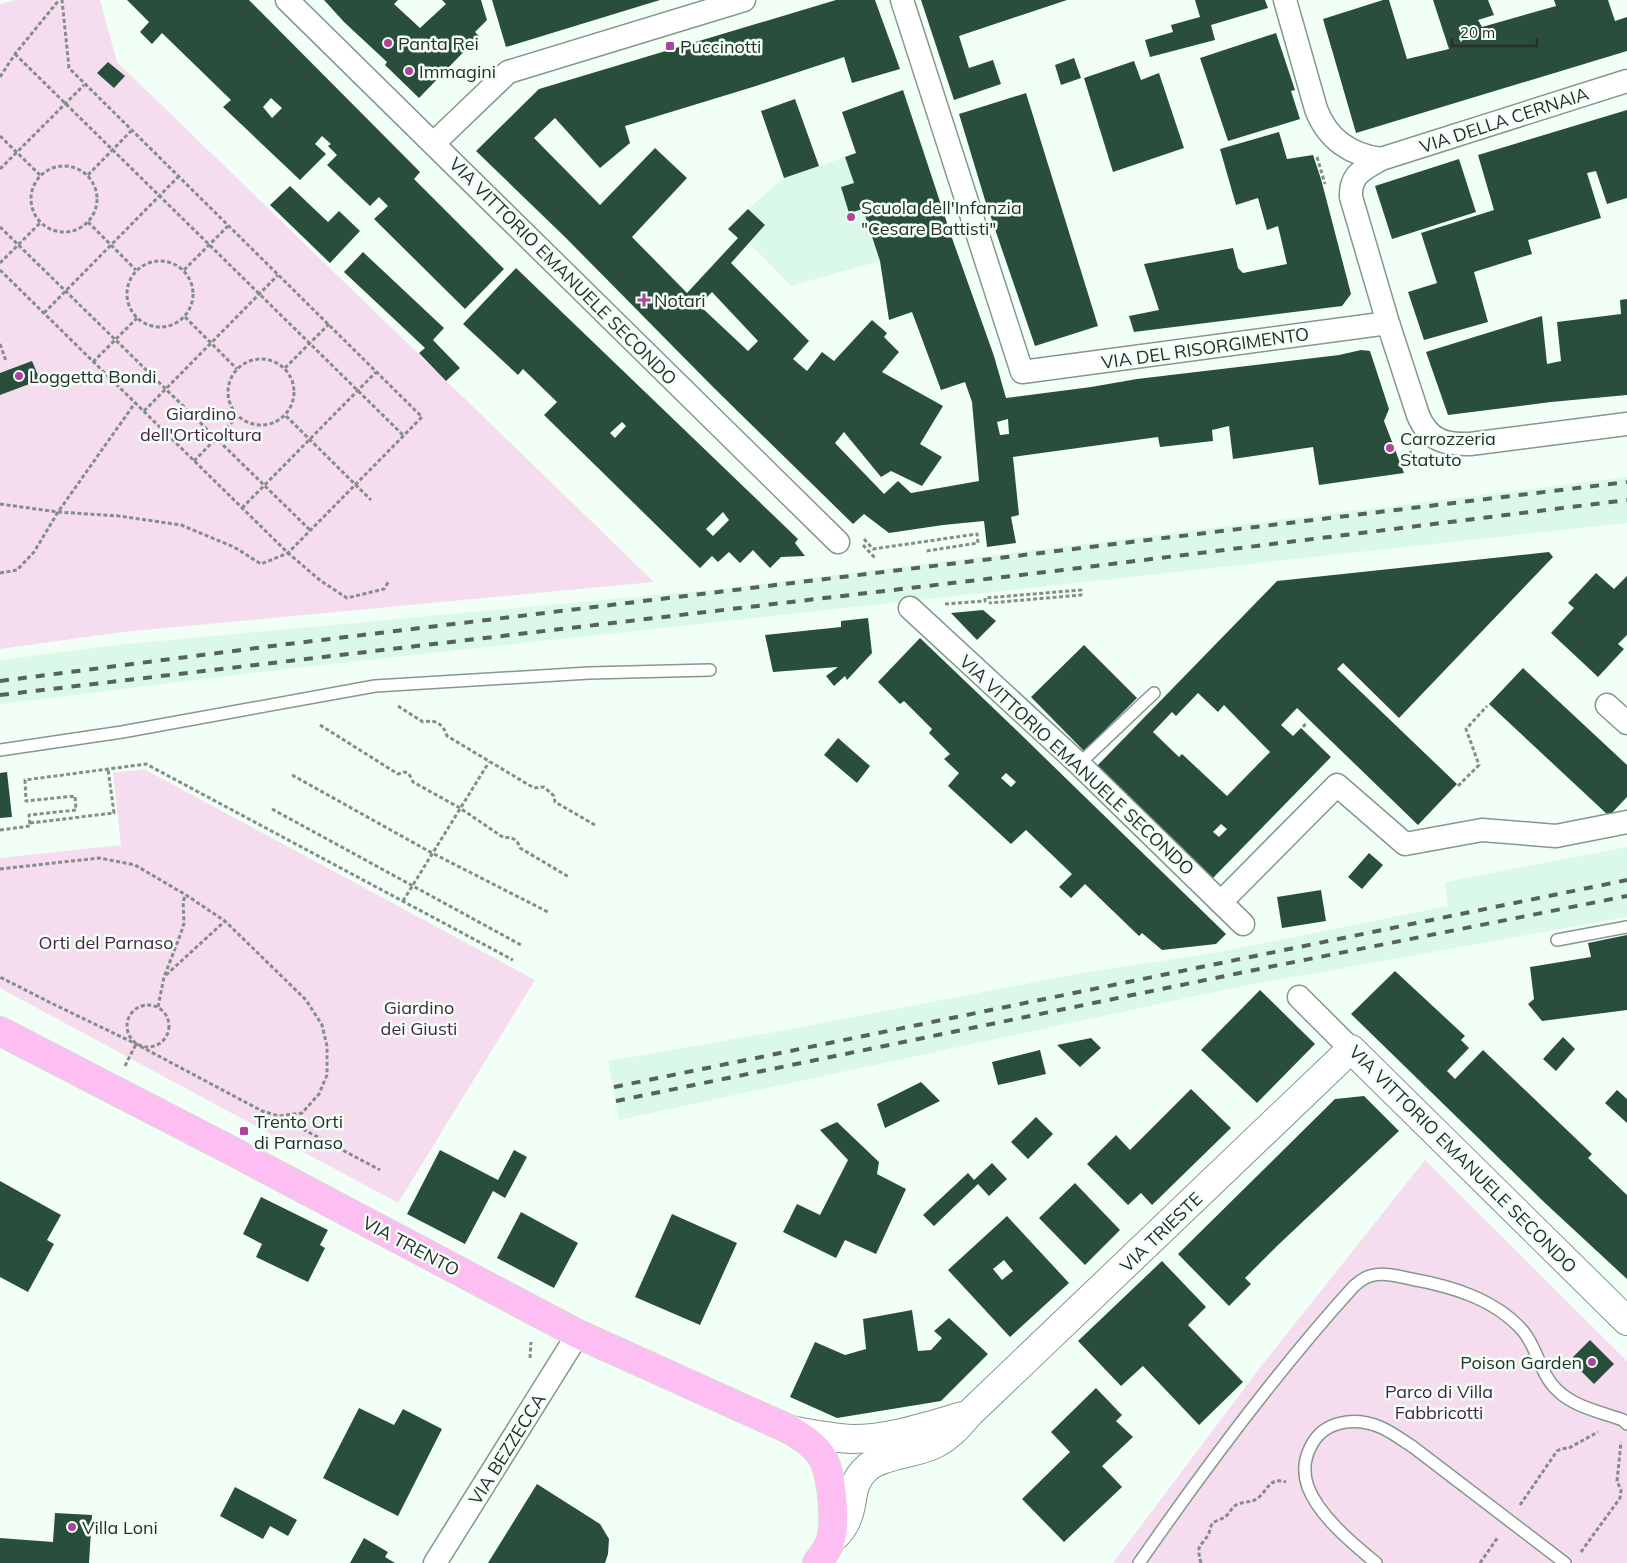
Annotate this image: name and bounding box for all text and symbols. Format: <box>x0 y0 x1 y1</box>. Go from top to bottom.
scale bar <box>1452 15 1537 47</box>
text: 20 m <box>1460 23 1495 42</box>
place label: Panta Rei <box>398 32 479 55</box>
place label: Puccinotti <box>680 35 761 58</box>
marker: Panta Rei <box>382 37 394 49</box>
marker: Puccinotti <box>664 40 676 52</box>
place label: Immagini <box>419 60 496 83</box>
marker: Immagini <box>403 65 415 77</box>
street label: VIA DELLA CERNAIA <box>1417 82 1591 158</box>
street label: VIA VITTORIO EMANUELE SECONDO <box>444 152 682 390</box>
place label: Scuola dell'Infanzia "Cesare Battisti" <box>861 196 1022 240</box>
marker: Scuola dell'Infanzia "Cesare Battisti" <box>845 211 857 223</box>
place label: Notari <box>654 289 706 312</box>
marker: Notari <box>638 294 650 306</box>
street label: VIA DEL RISORGIMENTO <box>1100 322 1310 374</box>
place label: Loggetta Bondi <box>29 365 157 388</box>
marker: Loggetta Bondi <box>13 370 25 382</box>
park label: Giardino dell'Orticoltura <box>140 402 262 446</box>
place label: Carrozzeria Statuto <box>1400 427 1496 471</box>
marker: Carrozzeria Statuto <box>1384 442 1396 454</box>
street label: VIA VITTORIO EMANUELE SECONDO <box>955 650 1199 880</box>
park label: Orti del Parnaso <box>39 931 173 954</box>
park label: Giardino dei Giusti <box>381 996 457 1040</box>
street label: VIA VITTORIO EMANUELE SECONDO <box>1344 1040 1582 1278</box>
place label: Trento Orti di Parnaso <box>254 1110 343 1154</box>
marker: Trento Orti di Parnaso <box>238 1125 250 1137</box>
street label: VIA TRIESTE <box>1115 1187 1207 1277</box>
street label: VIA TRENTO <box>359 1211 463 1281</box>
place label: Poison Garden <box>1460 1351 1582 1374</box>
marker: Poison Garden <box>1586 1356 1598 1368</box>
park label: Parco di Villa Fabbricotti <box>1385 1380 1493 1424</box>
street label: VIA BEZZECCA <box>464 1389 550 1509</box>
place label: Villa Loni <box>82 1516 158 1539</box>
marker: Villa Loni <box>66 1521 78 1533</box>

